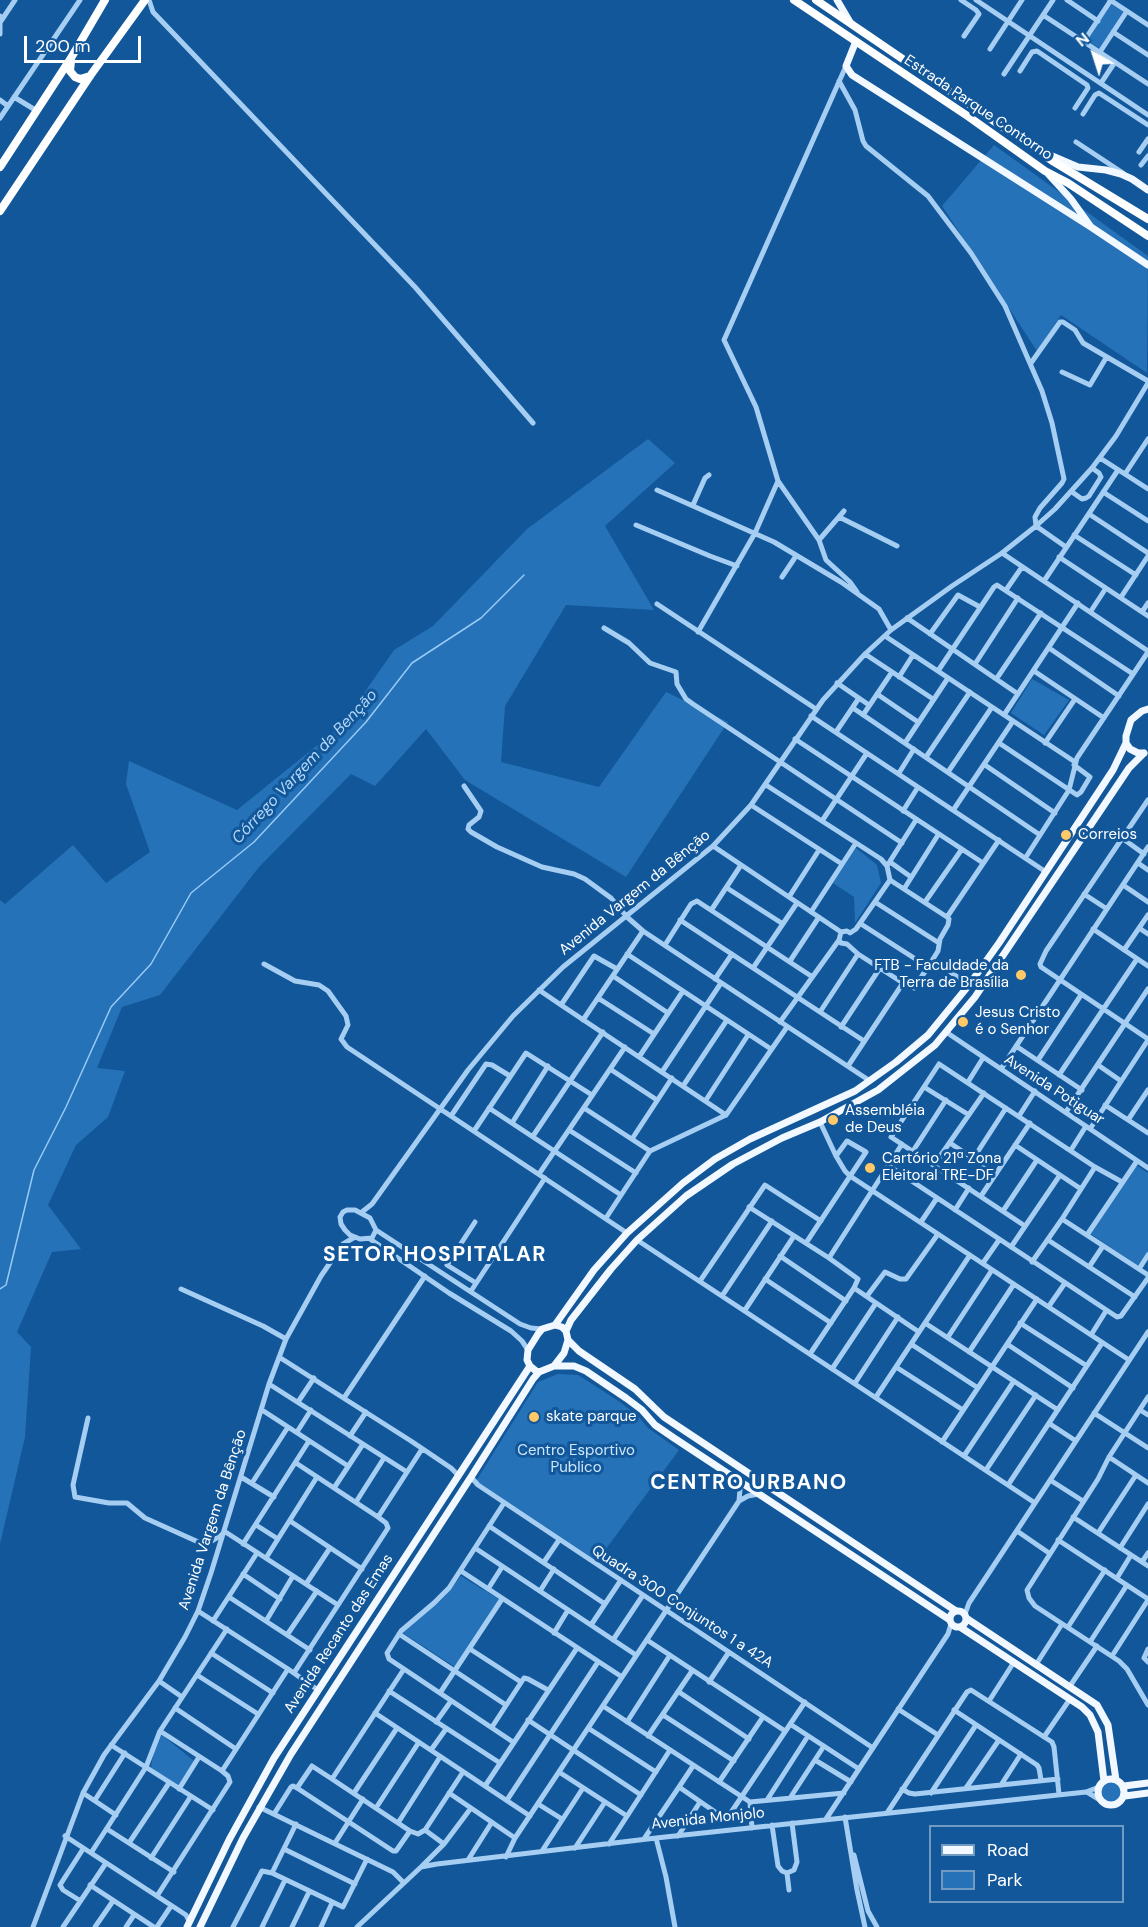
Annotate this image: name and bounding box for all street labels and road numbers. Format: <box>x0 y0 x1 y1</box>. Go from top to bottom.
street label: Estrada Parque Contorno <box>900 52 1056 164</box>
street label: Avenida Vargem da Bênção <box>556 827 714 959</box>
street label: Avenida Potiguar <box>1000 1051 1108 1129</box>
street label: Avenida Vargem da Bênção <box>175 1427 251 1613</box>
street label: Quadra 300 Conjuntos 1 a 42A <box>588 1542 776 1672</box>
street label: Avenida Recanto das Emas <box>281 1551 397 1717</box>
street label: Avenida Monjolo <box>650 1804 766 1834</box>

